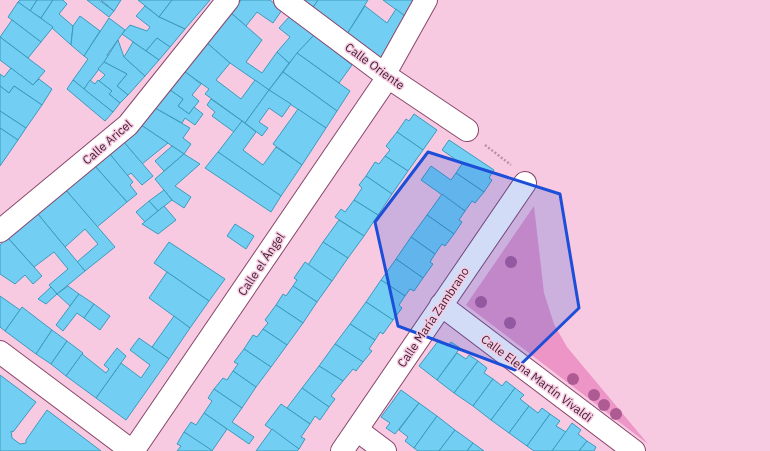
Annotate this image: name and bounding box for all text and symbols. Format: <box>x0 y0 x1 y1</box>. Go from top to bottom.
street label: Calle Oriente <box>342 39 408 93</box>
street label: Calle Aricel <box>79 116 135 168</box>
street label: Calle el Ángel <box>234 230 288 298</box>
street label: Calle María Zambrano <box>394 264 472 370</box>
street label: Calle Elena Martín Vivaldi <box>478 331 596 425</box>

